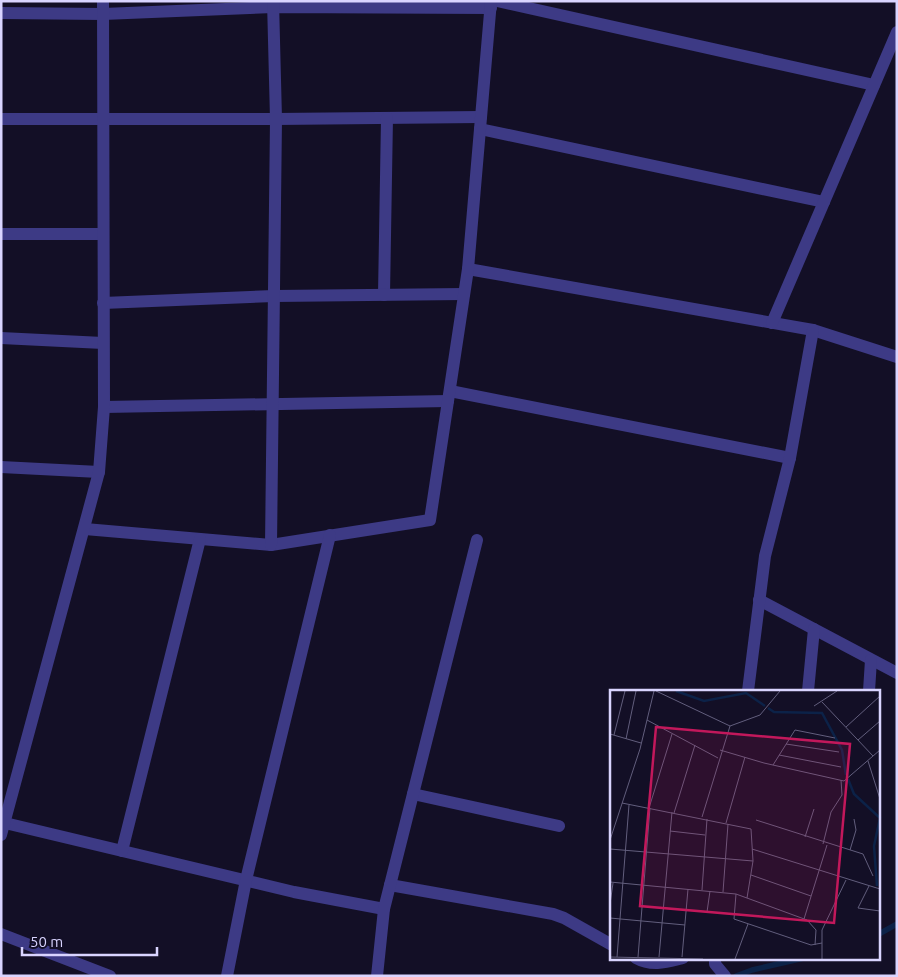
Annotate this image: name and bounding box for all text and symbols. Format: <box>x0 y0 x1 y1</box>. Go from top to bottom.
inset map <box>610 690 880 960</box>
scale bar <box>22 924 158 956</box>
text: 50 m <box>30 933 63 950</box>

